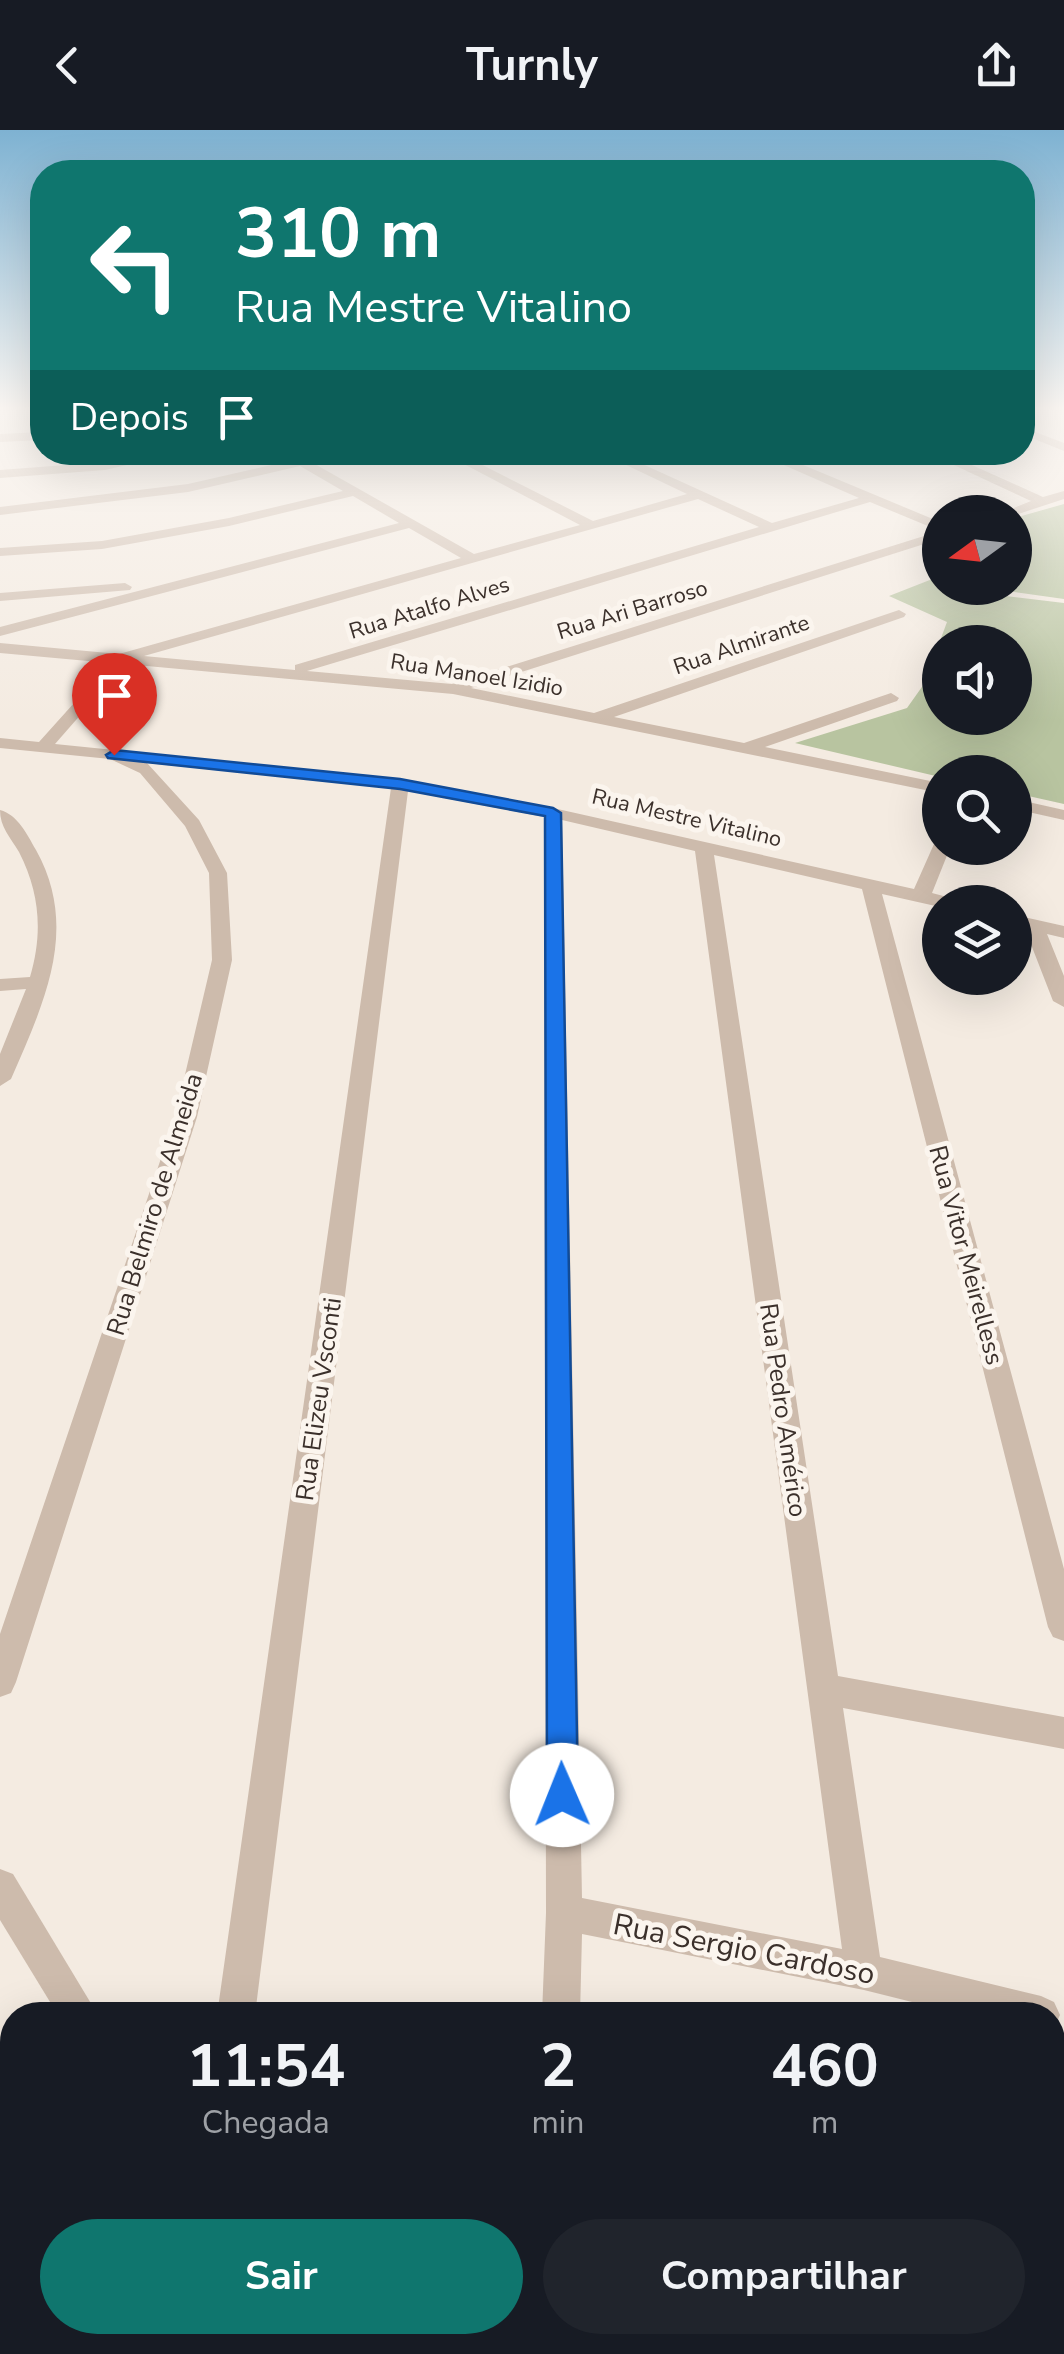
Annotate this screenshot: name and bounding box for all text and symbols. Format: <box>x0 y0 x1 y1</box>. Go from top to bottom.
text: Turnly <box>466 35 598 96</box>
icon: back <box>40 38 95 93</box>
icon: share <box>969 38 1024 93</box>
text: 310 m <box>235 186 441 282</box>
icon: left <box>70 200 200 330</box>
text: Rua Mestre Vitalino <box>235 277 632 338</box>
icon: arrive <box>209 390 264 445</box>
text: Depois <box>70 392 189 443</box>
north arrow <box>922 495 1032 605</box>
map controls <box>922 495 1032 995</box>
street label: Rua Atalfo Alves <box>345 569 513 647</box>
street label: Rua Ari Barroso <box>553 573 711 647</box>
street label: Rua Almirante <box>669 608 813 682</box>
button: sound <box>922 625 1032 735</box>
street label: Rua Manoel Izidio <box>388 647 565 703</box>
pin <box>72 653 157 756</box>
icon: arrive <box>87 668 142 723</box>
button: search <box>922 755 1032 865</box>
street label: Rua Mestre Vitalino <box>589 782 785 854</box>
button: layers <box>922 885 1032 995</box>
street label: Rua Belmiro de Almeida <box>99 1069 211 1340</box>
street label: Rua Vitor Meirelless <box>920 1142 1012 1369</box>
street label: Rua Elizeu Vsconti <box>288 1295 350 1503</box>
street label: Rua Pedro Américo <box>751 1301 815 1519</box>
position arrow <box>510 1743 614 1847</box>
street label: Rua Sergio Cardoso <box>610 1904 878 1995</box>
text: 11:54 <box>186 2025 345 2107</box>
text: 2 <box>540 2025 576 2107</box>
text: 460 <box>771 2025 879 2107</box>
text: Chegada <box>202 2101 330 2144</box>
text: min <box>531 2101 584 2144</box>
text: m <box>811 2101 838 2144</box>
button: Sair <box>40 2219 523 2334</box>
button: Compartilhar <box>543 2219 1025 2334</box>

